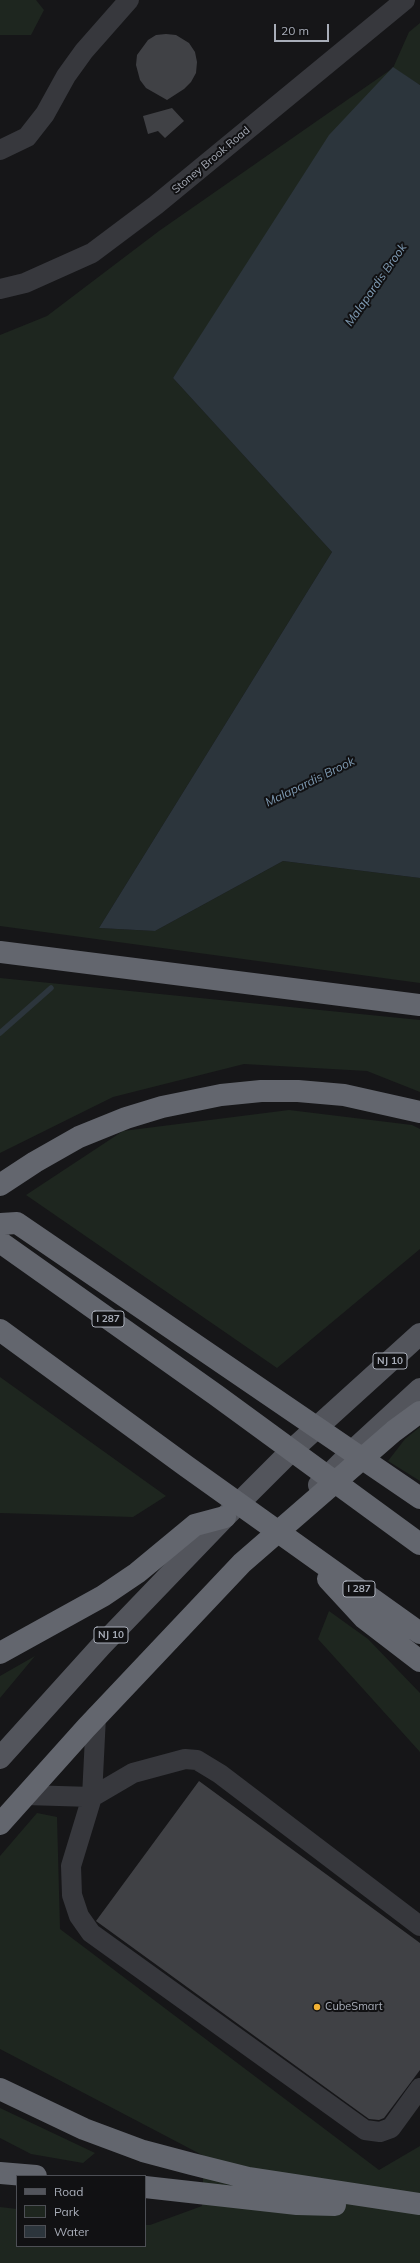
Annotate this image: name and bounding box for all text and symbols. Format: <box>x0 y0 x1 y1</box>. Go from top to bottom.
scale bar <box>276 16 331 42</box>
text: 20 m <box>281 23 309 38</box>
street label: Stoney Brook Road <box>169 124 253 196</box>
water label: Malapardis Brook <box>342 241 410 329</box>
water label: Malapardis Brook <box>263 754 357 810</box>
road number: I 287 <box>92 1311 124 1327</box>
road number: NJ 10 <box>373 1353 407 1369</box>
road number: I 287 <box>343 1581 375 1597</box>
road number: NJ 10 <box>94 1627 128 1643</box>
place label: CubeSmart <box>325 2000 383 2014</box>
marker: CubeSmart <box>312 2002 322 2012</box>
legend <box>16 2175 146 2247</box>
text: Road <box>54 2184 83 2199</box>
text: Park <box>54 2204 79 2219</box>
text: Water <box>54 2224 89 2239</box>

